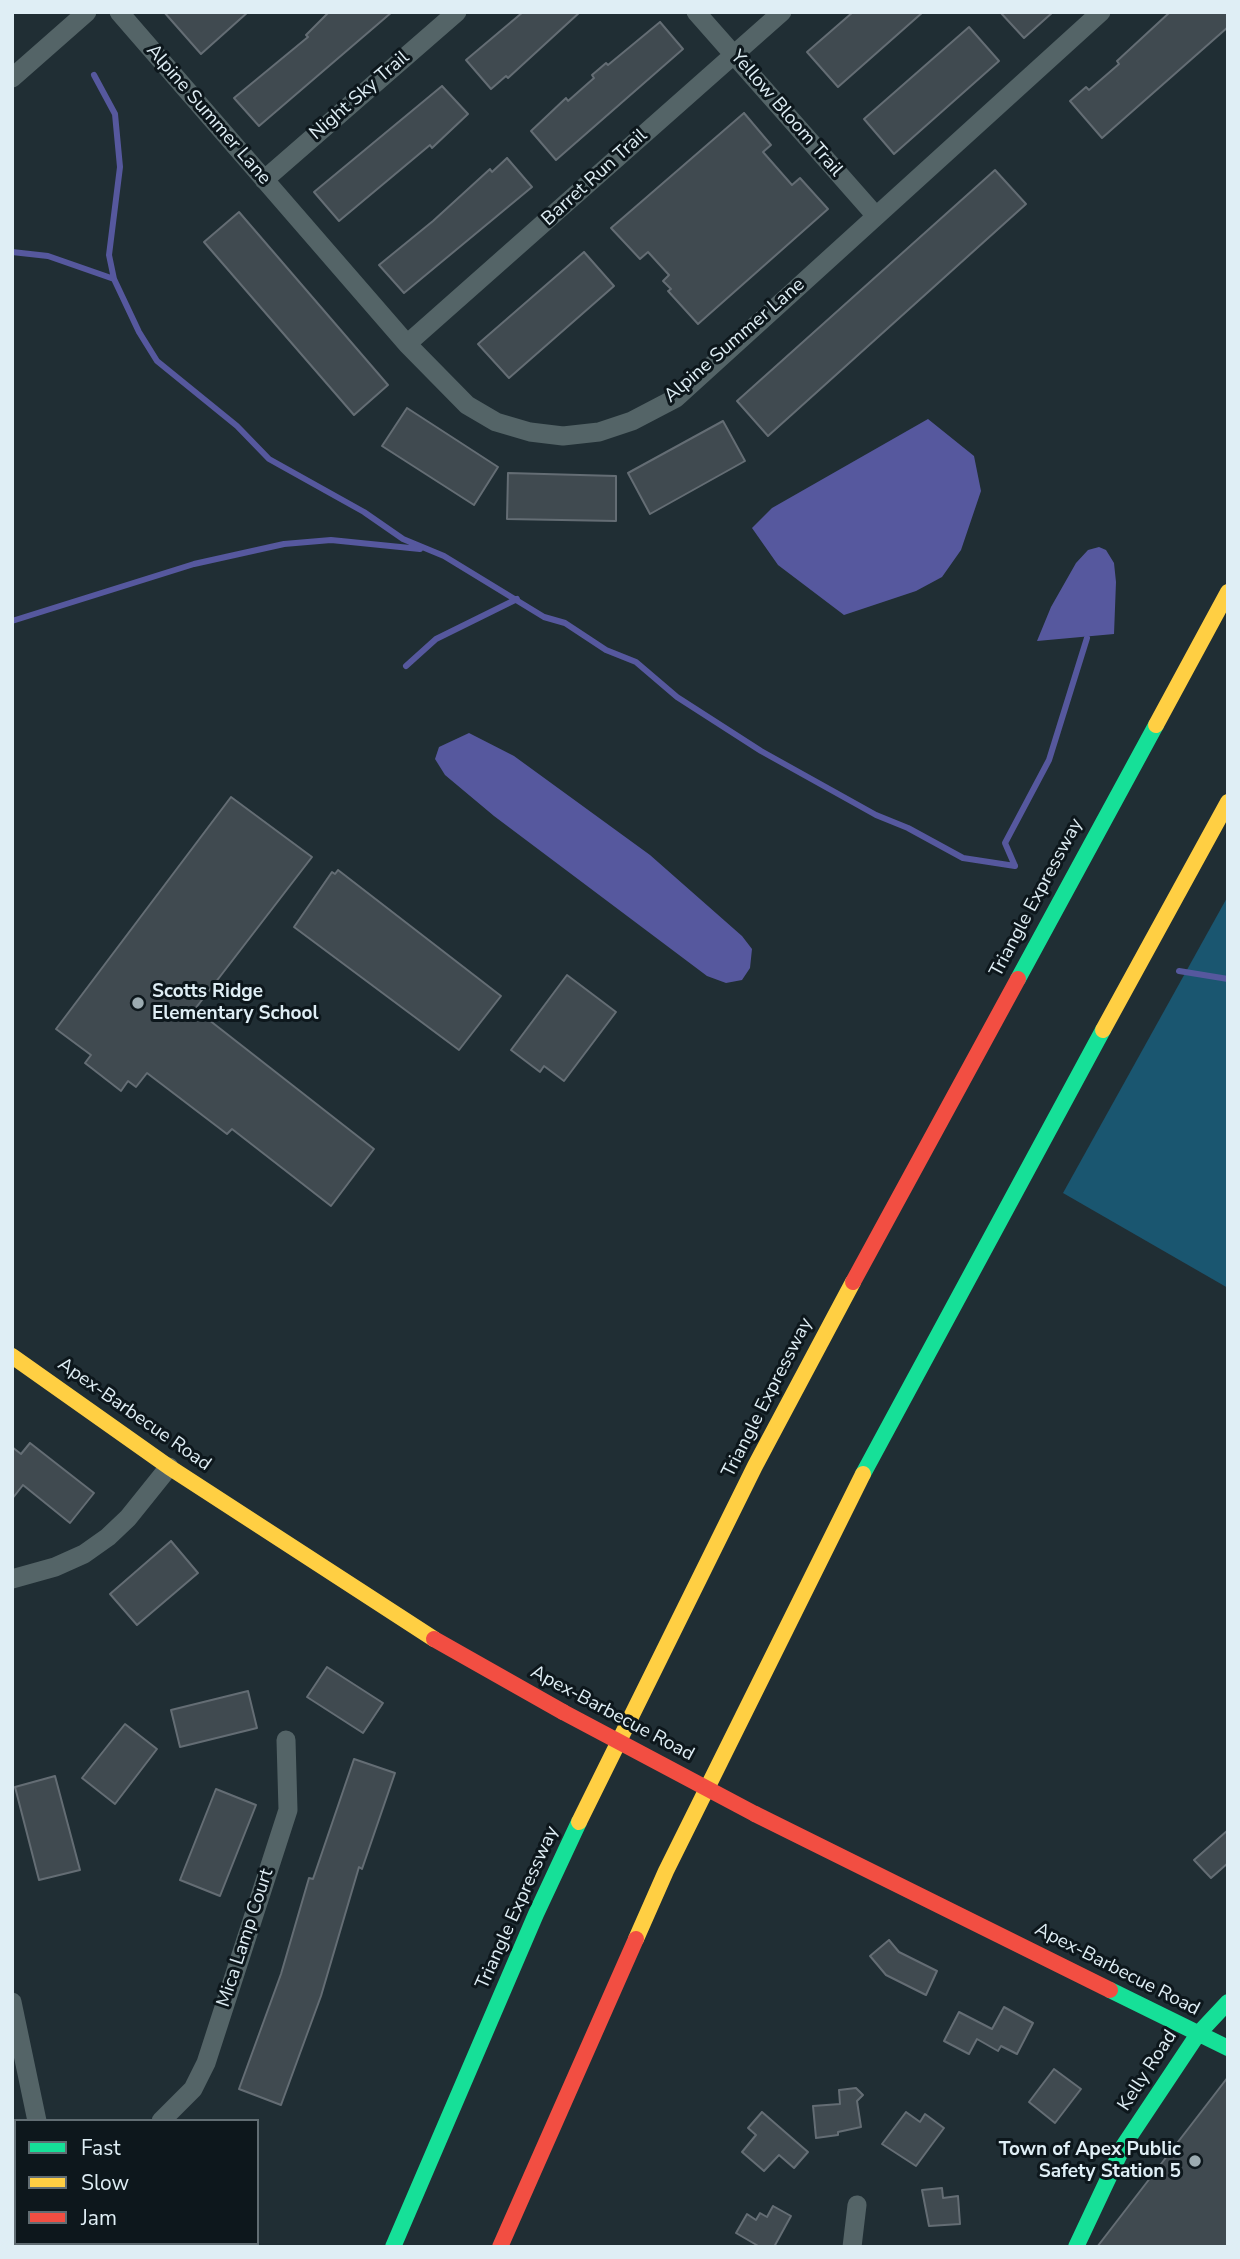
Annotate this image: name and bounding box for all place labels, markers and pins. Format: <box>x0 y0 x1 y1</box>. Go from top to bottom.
place label: Scotts Ridge Elementary School <box>152 981 319 1025</box>
marker: Scotts Ridge Elementary School <box>130 995 146 1011</box>
place label: Town of Apex Public Safety Station 5 <box>999 2139 1181 2183</box>
marker: Town of Apex Public Safety Station 5 <box>1187 2153 1203 2169</box>

